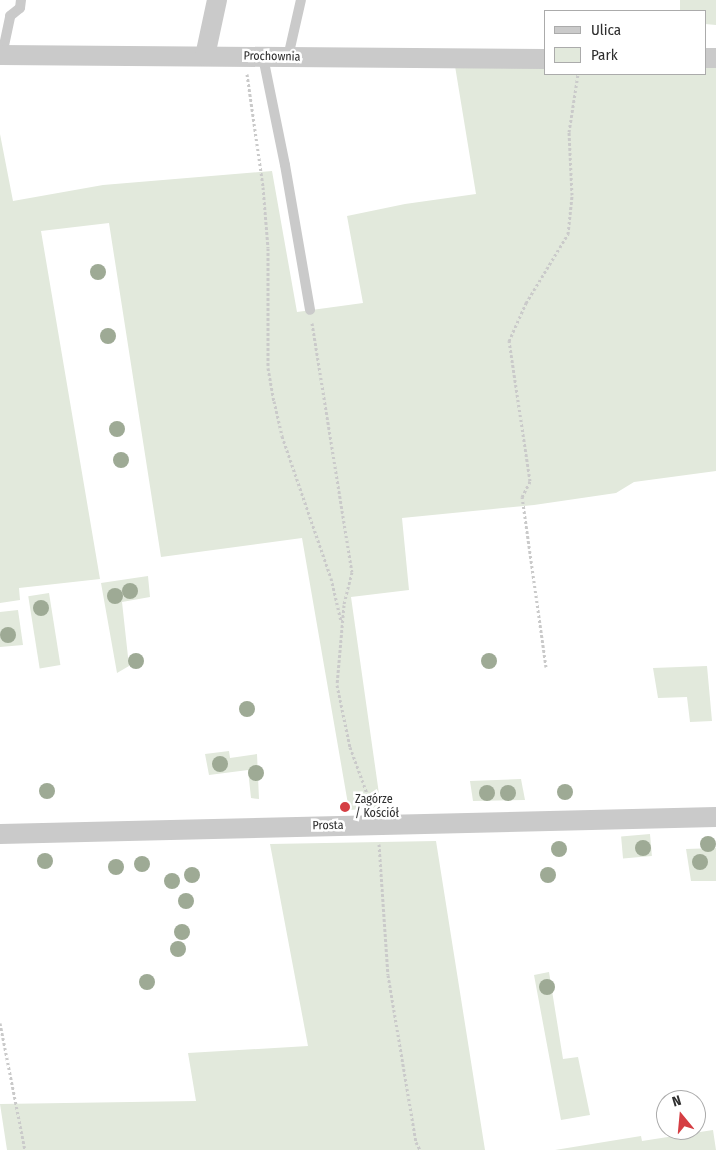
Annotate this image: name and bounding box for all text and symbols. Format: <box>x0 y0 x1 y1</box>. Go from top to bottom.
legend <box>544 10 706 75</box>
text: Ulica <box>591 21 621 39</box>
text: Park <box>591 46 618 64</box>
street label: Prochownia <box>243 49 301 65</box>
place label: Zagórze / Kościół <box>355 793 399 821</box>
marker: Zagórze / Kościół <box>339 801 351 813</box>
street label: Prosta <box>312 819 344 833</box>
north arrow <box>656 1090 706 1140</box>
text: N <box>670 1092 683 1110</box>

